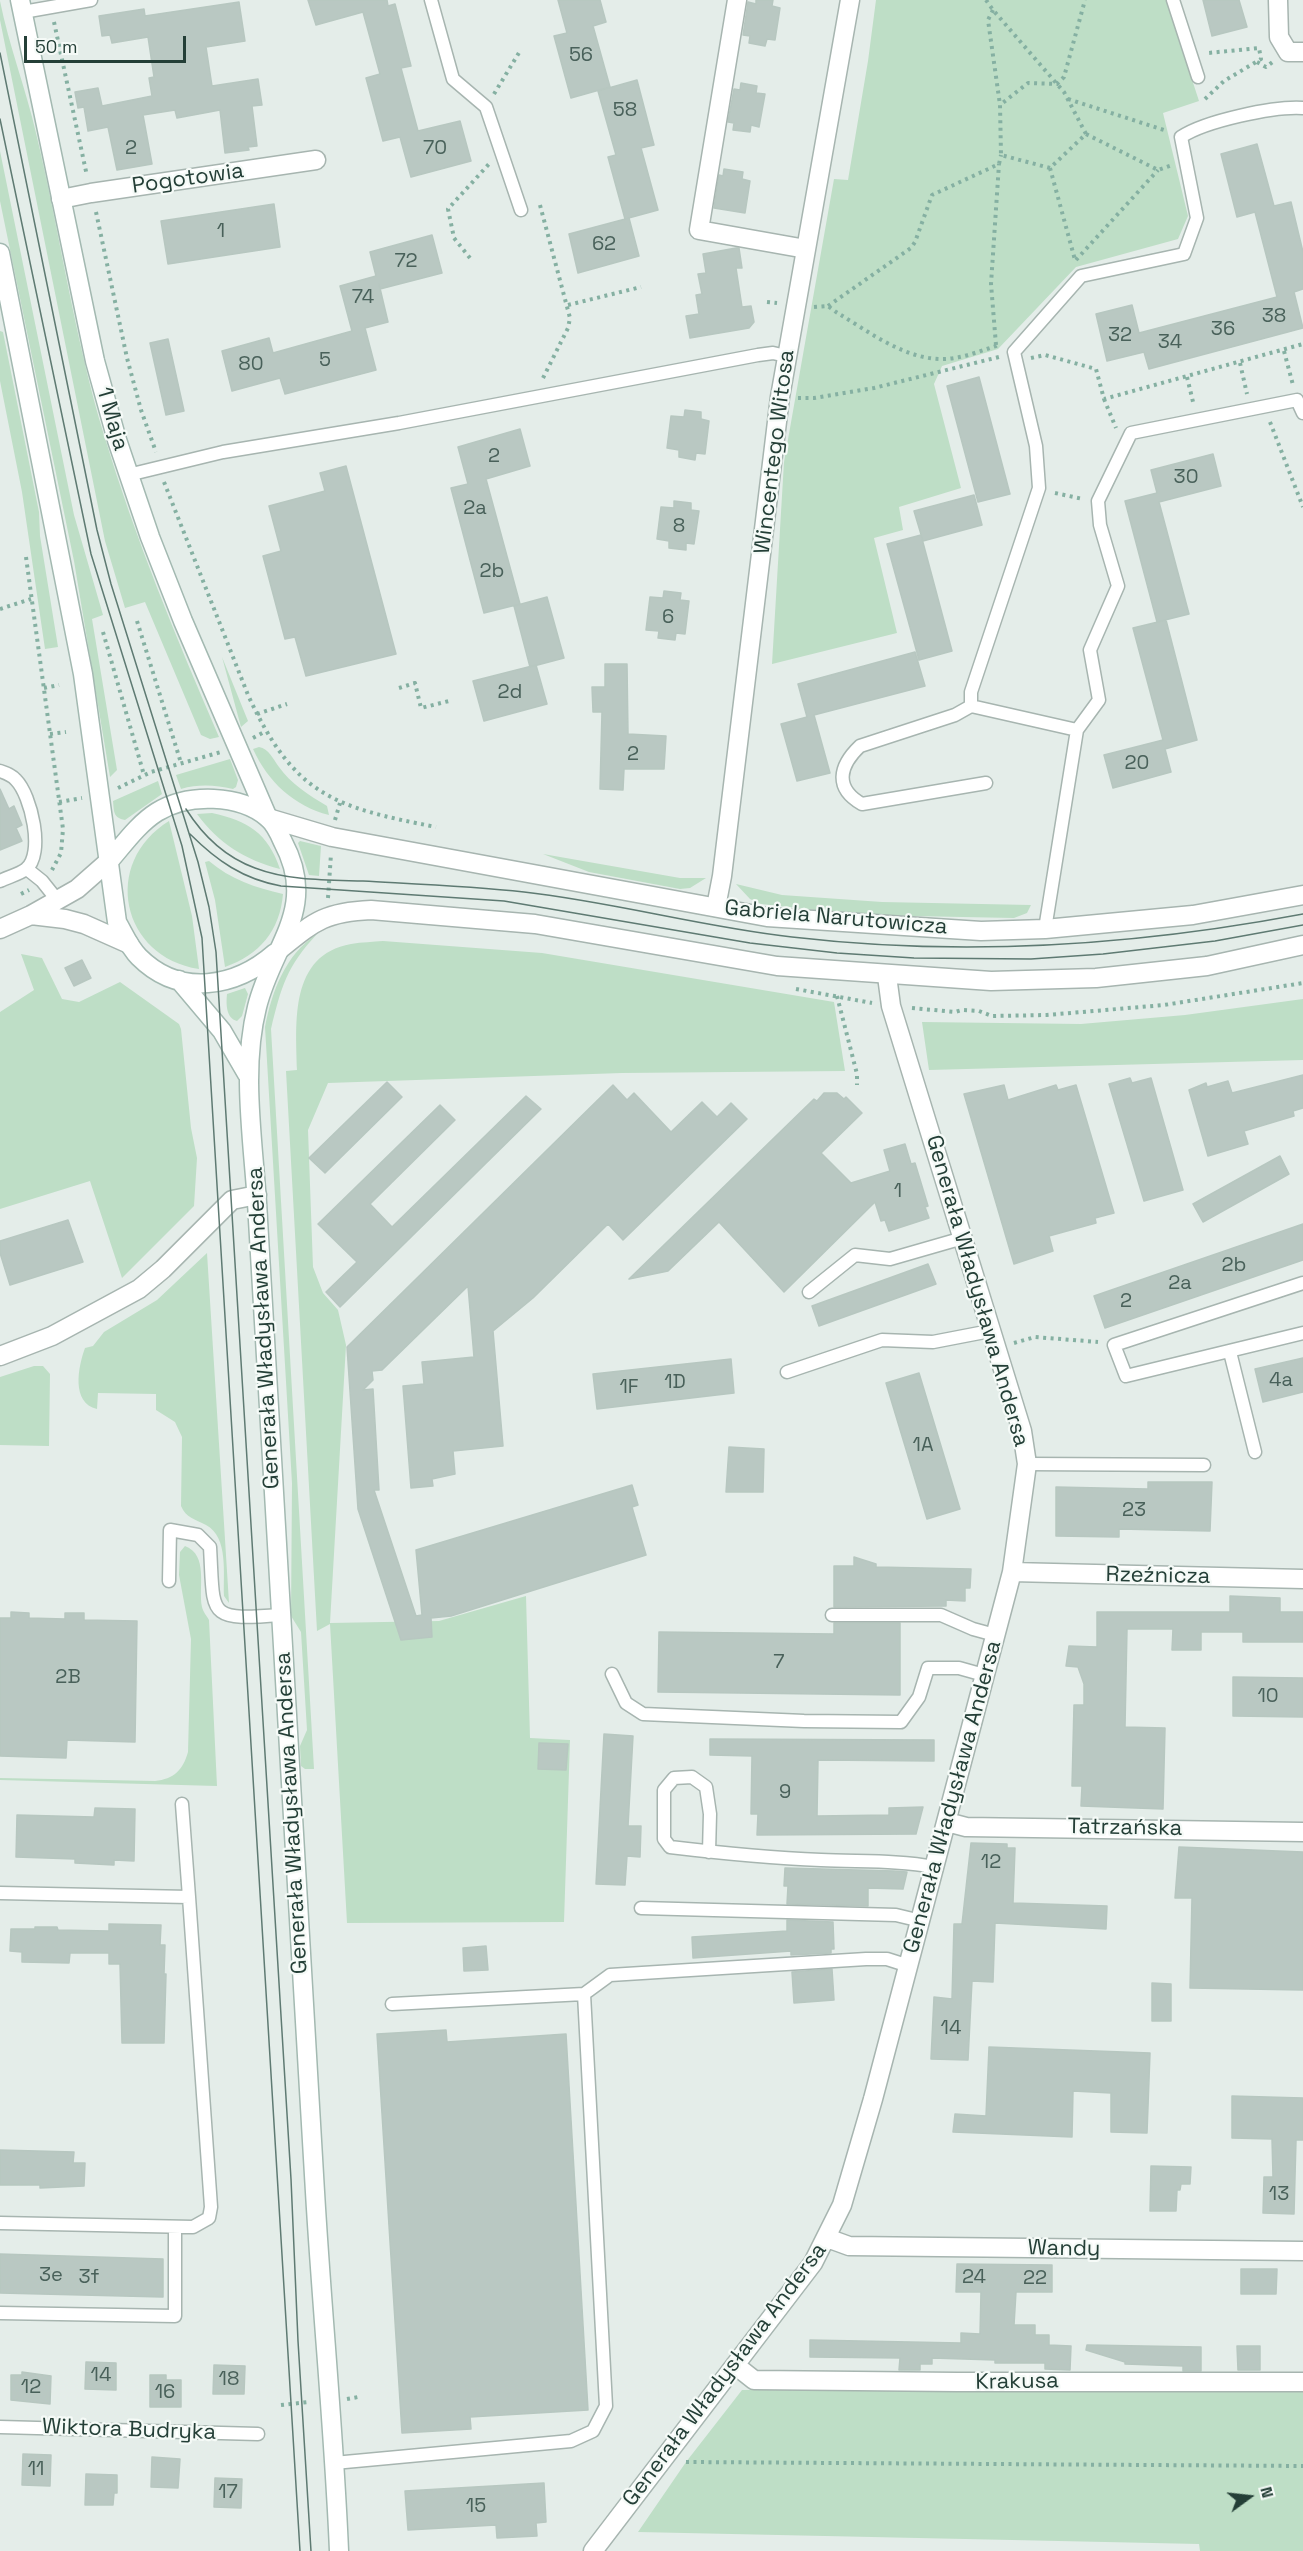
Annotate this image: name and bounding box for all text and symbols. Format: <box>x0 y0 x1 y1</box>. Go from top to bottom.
scale bar <box>27 24 189 62</box>
text: 50 m <box>35 35 77 58</box>
house number: 56 <box>569 44 593 68</box>
house number: 58 <box>613 99 637 123</box>
house number: 2 <box>125 137 137 161</box>
house number: 70 <box>423 137 447 161</box>
street label: Pogotowia <box>130 158 246 200</box>
house number: 1 <box>217 220 225 244</box>
house number: 62 <box>592 233 616 257</box>
house number: 72 <box>394 250 418 274</box>
house number: 74 <box>352 286 374 310</box>
house number: 38 <box>1262 305 1286 329</box>
house number: 36 <box>1211 318 1235 342</box>
house number: 32 <box>1108 324 1132 348</box>
house number: 34 <box>1158 331 1182 355</box>
street label: Wincentego Witosa <box>749 348 801 556</box>
house number: 5 <box>319 349 331 373</box>
house number: 80 <box>238 353 264 377</box>
street label: 1 Maja <box>90 384 134 454</box>
house number: 2 <box>488 445 500 469</box>
house number: 30 <box>1174 466 1198 490</box>
house number: 2a <box>463 497 487 521</box>
house number: 8 <box>673 515 685 539</box>
house number: 2b <box>480 560 504 584</box>
house number: 6 <box>662 606 674 630</box>
house number: 2d <box>498 681 522 705</box>
house number: 2 <box>627 743 639 767</box>
house number: 20 <box>1125 752 1149 776</box>
street label: Gabriela Narutowicza <box>723 895 949 941</box>
street label: Generała Władysława Andersa <box>920 1132 1034 1450</box>
street label: Generała Władysława Andersa <box>242 1166 286 1490</box>
house number: 1 <box>894 1180 902 1204</box>
house number: 2b <box>1222 1254 1246 1278</box>
house number: 2a <box>1168 1272 1192 1296</box>
house number: 2 <box>1120 1290 1132 1314</box>
house number: 4a <box>1269 1369 1293 1393</box>
house number: 1D <box>664 1371 686 1395</box>
house number: 1F <box>619 1376 639 1400</box>
house number: 1A <box>913 1434 933 1458</box>
house number: 23 <box>1122 1499 1146 1523</box>
street label: Rzeźnicza <box>1105 1562 1211 1590</box>
street label: Generała Władysława Andersa <box>898 1638 1008 1956</box>
street label: Generała Władysława Andersa <box>270 1651 314 1975</box>
house number: 7 <box>773 1651 785 1675</box>
house number: 2B <box>55 1666 81 1690</box>
house number: 10 <box>1257 1685 1279 1709</box>
house number: 9 <box>779 1781 791 1805</box>
street label: Tatrzańska <box>1067 1814 1183 1842</box>
house number: 12 <box>981 1851 1001 1875</box>
house number: 14 <box>941 2017 961 2041</box>
house number: 13 <box>1269 2183 1289 2207</box>
street label: Wandy <box>1027 2235 1101 2263</box>
street label: Generała Władysława Andersa <box>617 2238 833 2512</box>
house number: 3e <box>39 2264 63 2288</box>
house number: 3f <box>79 2266 99 2290</box>
house number: 24 <box>962 2266 986 2290</box>
house number: 22 <box>1023 2267 1047 2291</box>
house number: 14 <box>91 2364 111 2388</box>
house number: 18 <box>219 2368 239 2392</box>
street label: Krakusa <box>975 2368 1059 2396</box>
house number: 12 <box>21 2376 41 2400</box>
house number: 16 <box>155 2381 175 2405</box>
street label: Wiktora Budryka <box>41 2414 217 2446</box>
house number: 11 <box>28 2458 44 2482</box>
north arrow <box>1219 2467 1279 2527</box>
house number: 17 <box>218 2481 238 2505</box>
text: N <box>1255 2484 1278 2500</box>
house number: 15 <box>466 2495 486 2519</box>

